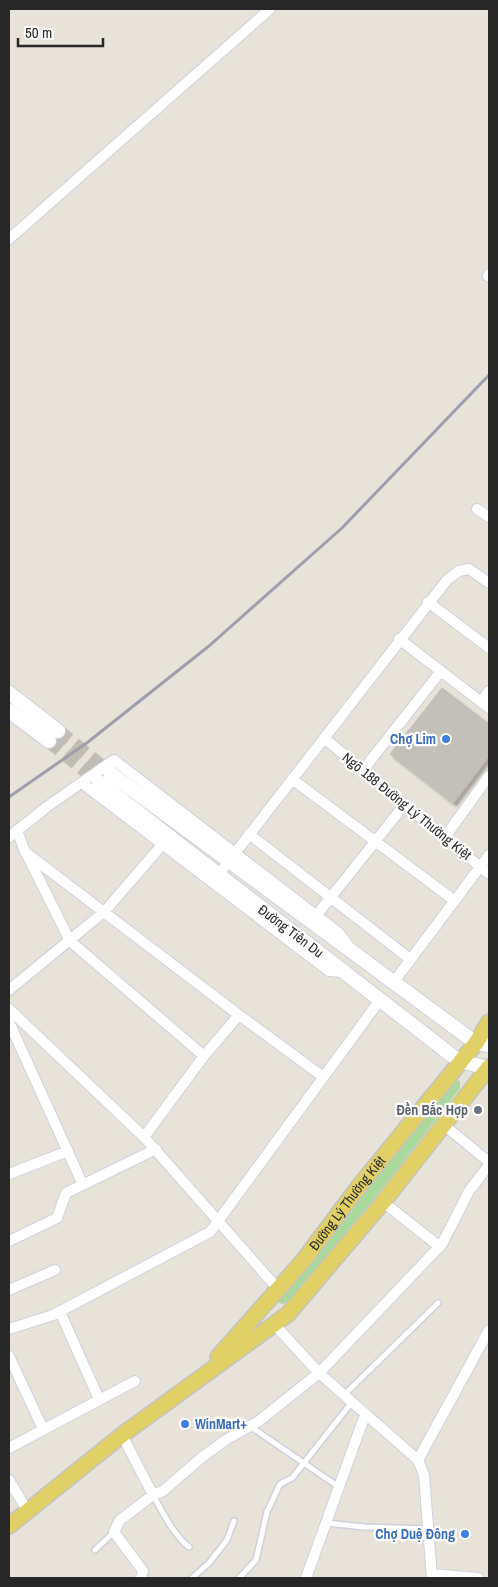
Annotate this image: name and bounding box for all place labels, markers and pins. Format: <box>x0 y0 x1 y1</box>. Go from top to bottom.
place label: Chợ Lim <box>390 730 436 748</box>
marker: Chợ Lim <box>440 733 452 745</box>
place label: Đền Bắc Hợp <box>397 1101 468 1119</box>
marker: Đền Bắc Hợp <box>472 1104 484 1116</box>
place label: WinMart+ <box>195 1415 247 1433</box>
marker: WinMart+ <box>179 1418 191 1430</box>
place label: Chợ Duệ Đông <box>375 1525 455 1543</box>
marker: Chợ Duệ Đông <box>459 1528 471 1540</box>

